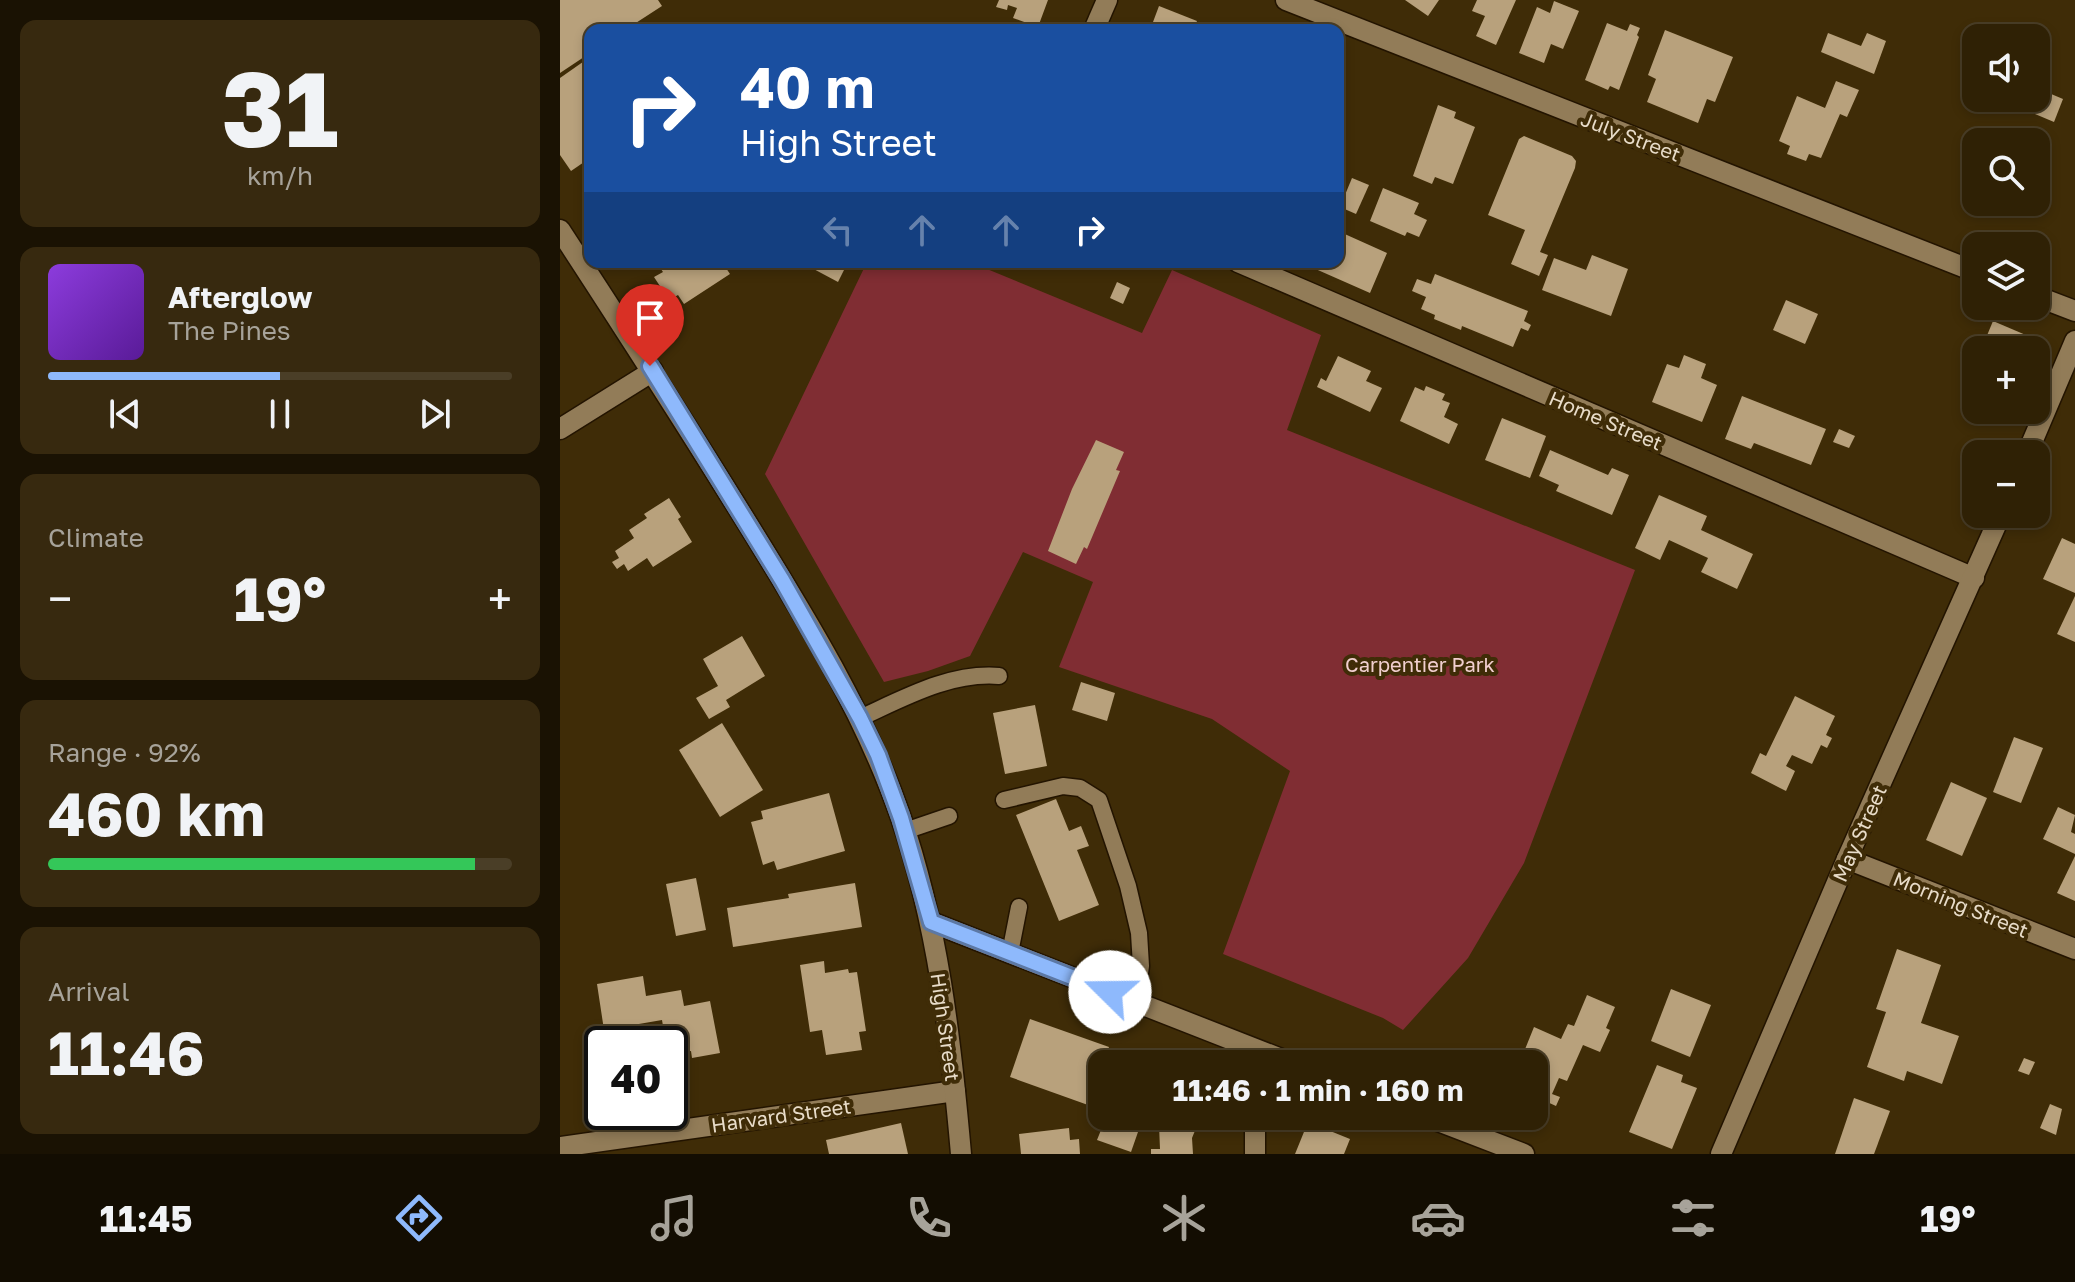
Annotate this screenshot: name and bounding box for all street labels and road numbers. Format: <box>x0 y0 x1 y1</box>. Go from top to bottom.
street label: July Street <box>1578 106 1684 166</box>
street label: Home Street <box>1546 385 1666 455</box>
street label: May Street <box>1827 781 1891 885</box>
street label: Morning Street <box>1890 866 2032 942</box>
street label: High Street <box>927 971 965 1083</box>
street label: Harvard Street <box>710 1093 852 1137</box>

